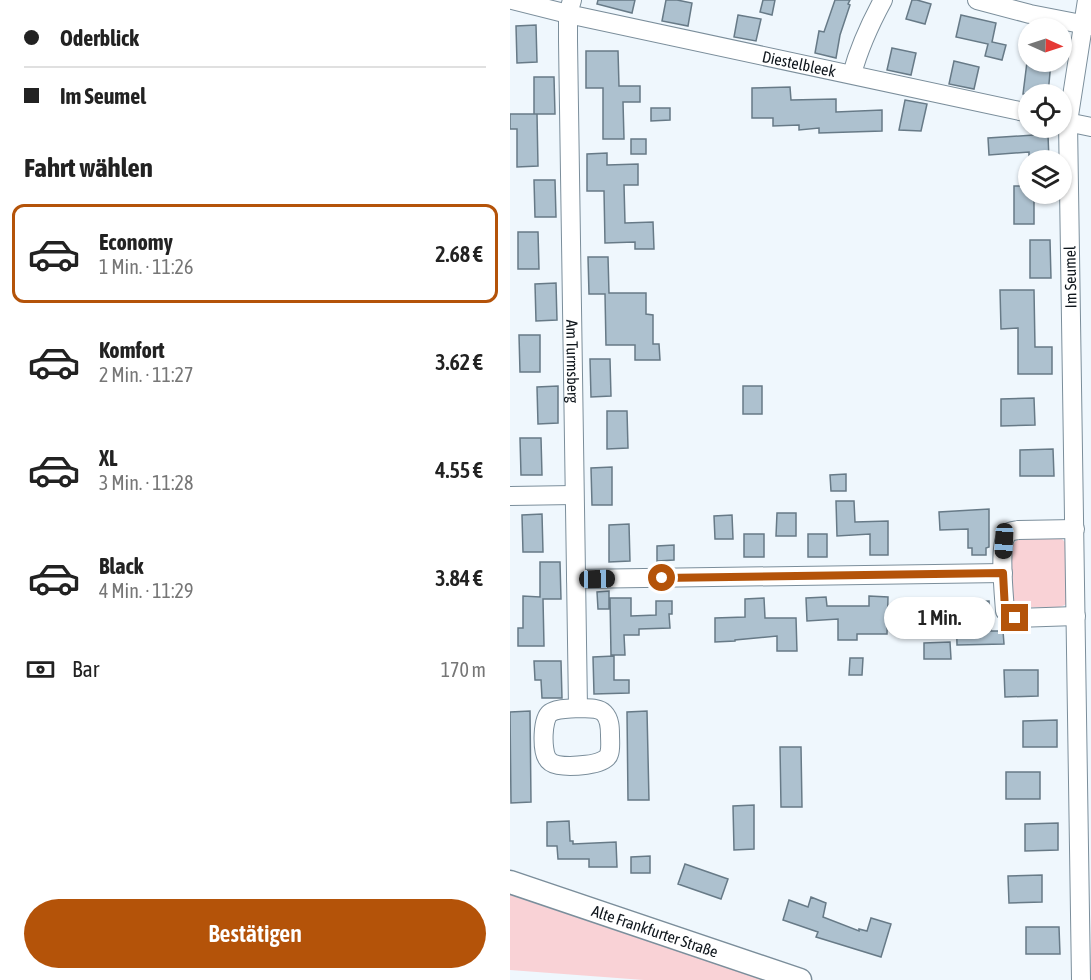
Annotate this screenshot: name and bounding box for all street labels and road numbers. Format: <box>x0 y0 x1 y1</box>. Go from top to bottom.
street label: Diestelbleek <box>761 47 837 80</box>
street label: Im Seumel <box>1060 245 1080 308</box>
street label: Am Turmsberg <box>563 320 582 403</box>
street label: Alte Frankfurter Straße <box>589 901 720 961</box>

